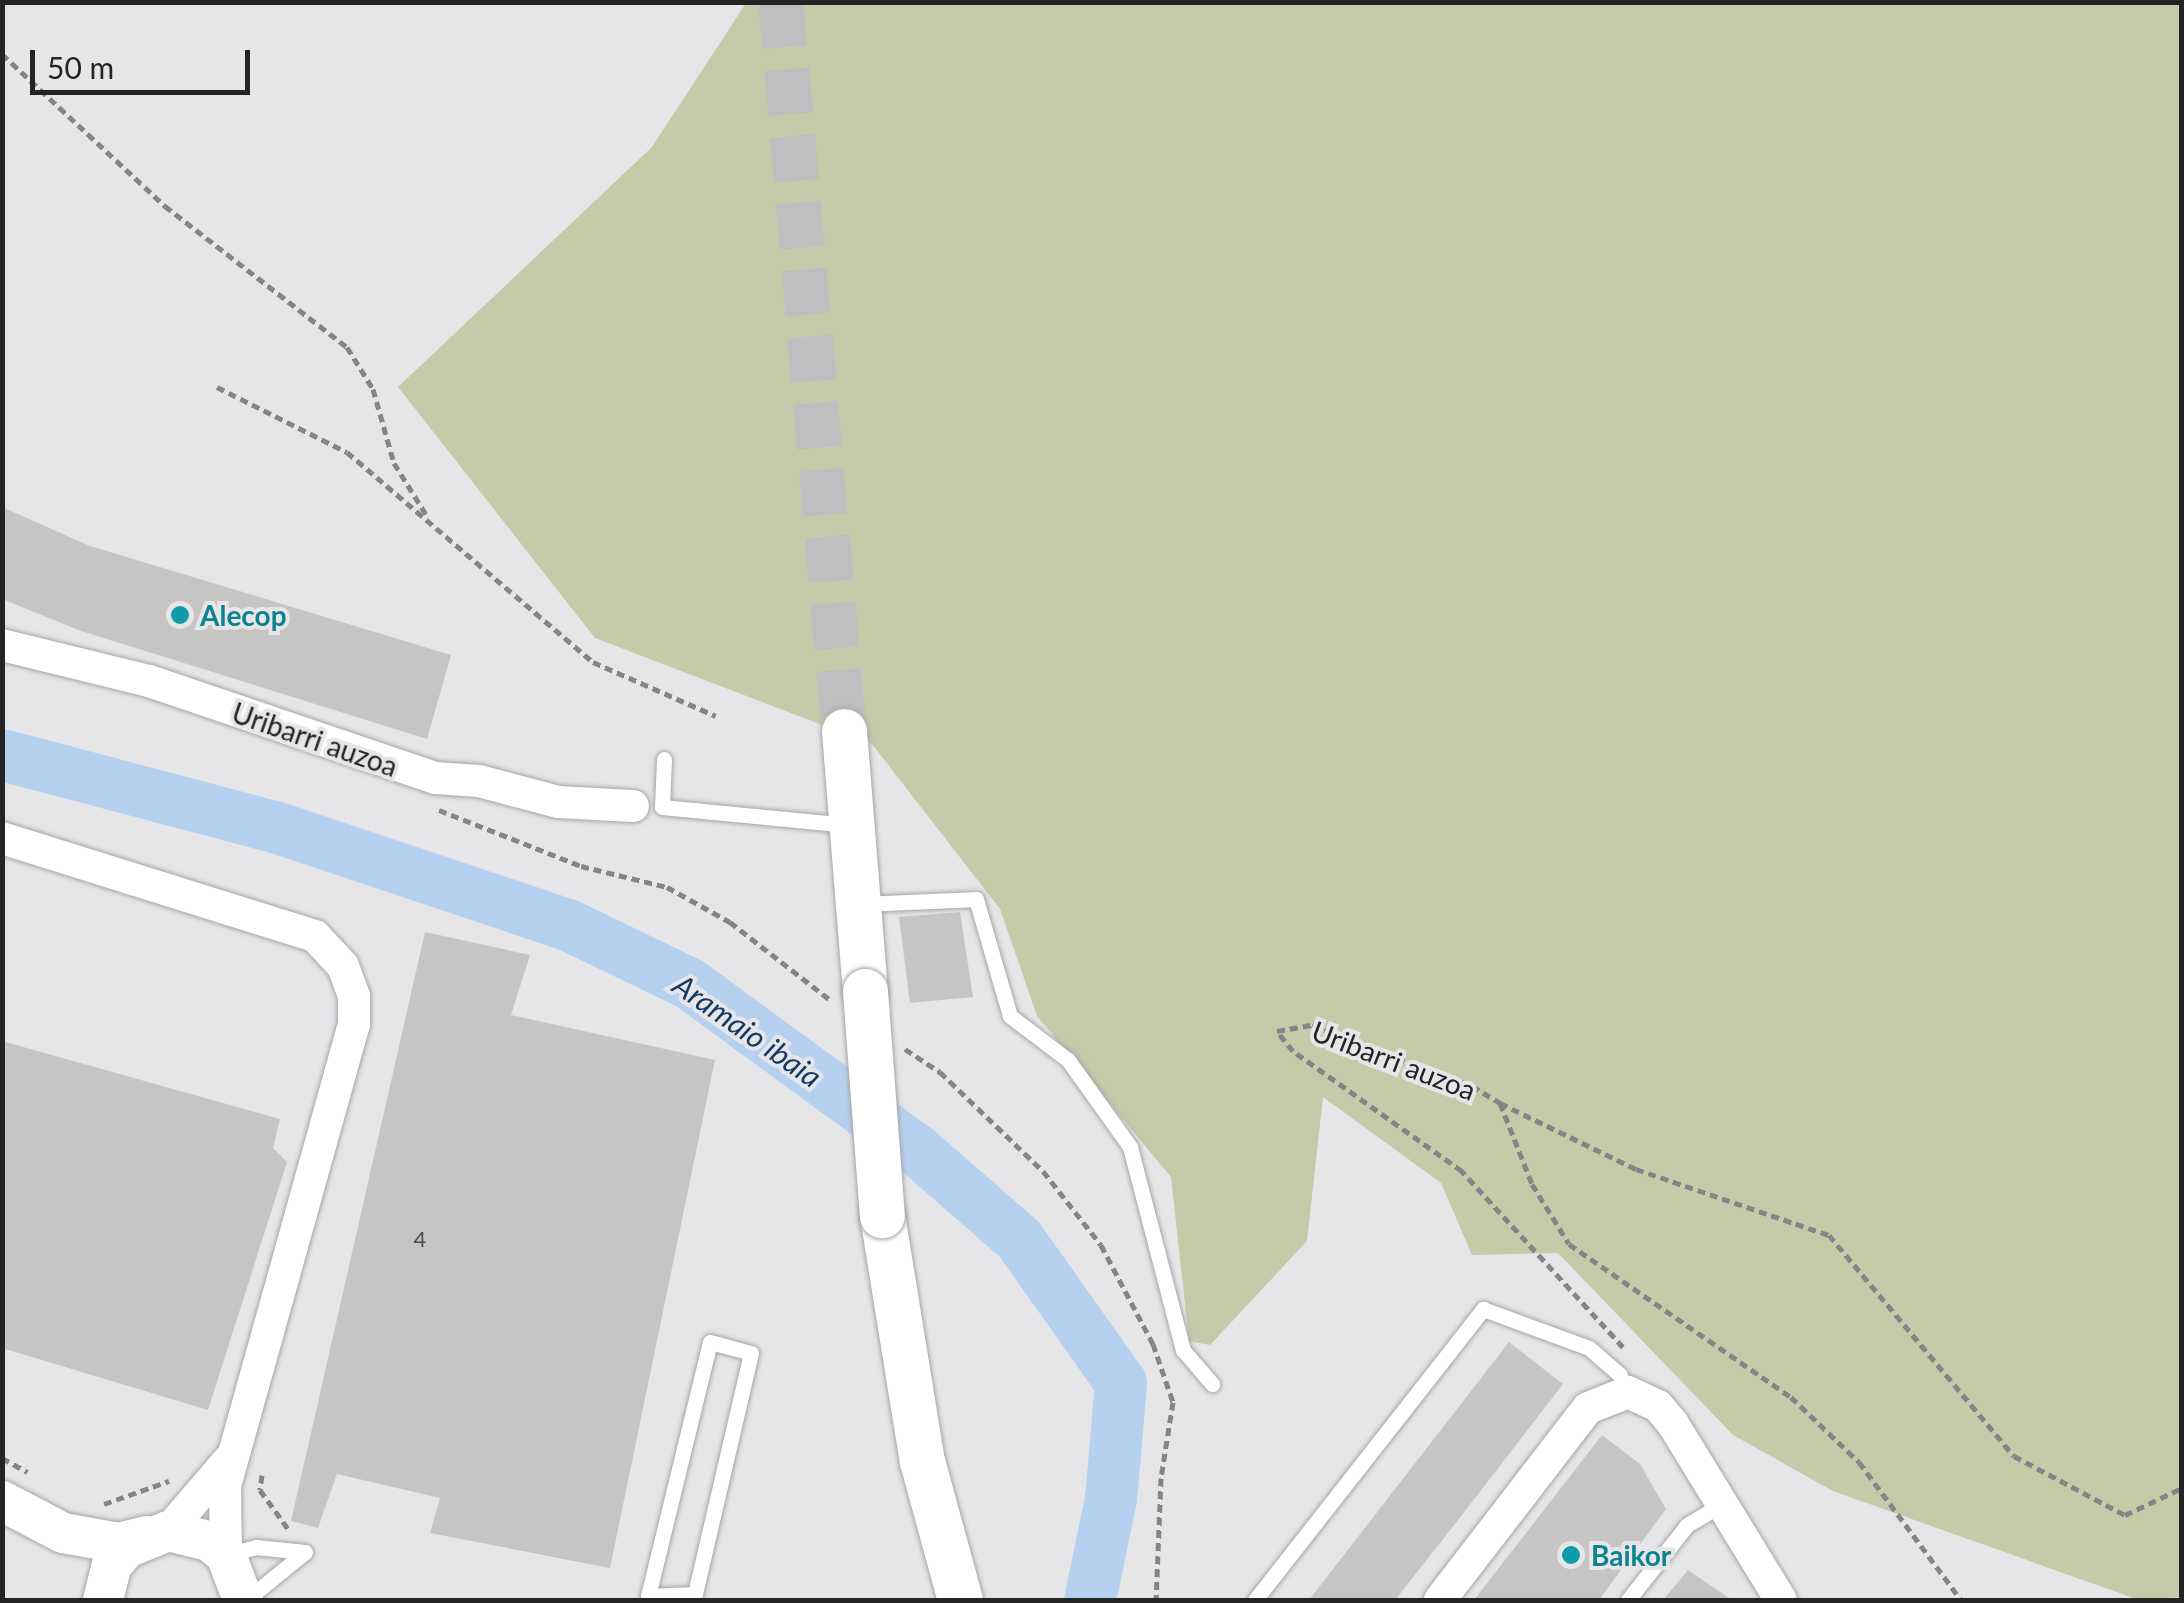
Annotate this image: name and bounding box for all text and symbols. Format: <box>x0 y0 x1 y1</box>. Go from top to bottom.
scale bar <box>35 30 255 92</box>
text: 50 m <box>47 49 114 85</box>
place label: Alecop <box>200 598 287 632</box>
marker: Alecop <box>169 604 191 626</box>
street label: Uribarri auzoa <box>228 695 402 783</box>
water label: Aramaio ibaia <box>667 966 829 1094</box>
street label: Uribarri auzoa <box>1307 1013 1481 1107</box>
house number: 4 <box>414 1226 426 1252</box>
place label: Baikor <box>1591 1538 1671 1572</box>
marker: Baikor <box>1560 1544 1582 1566</box>

